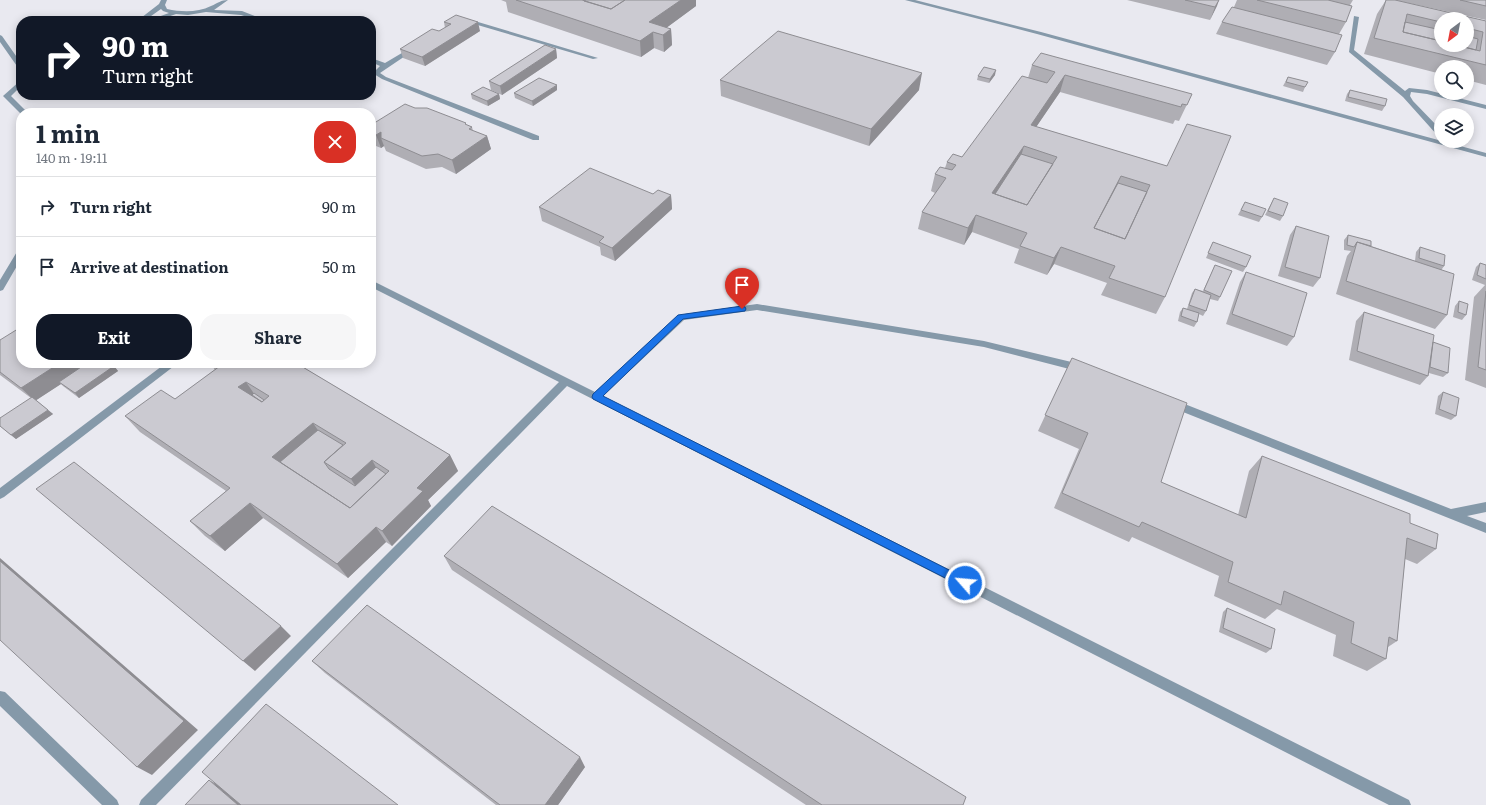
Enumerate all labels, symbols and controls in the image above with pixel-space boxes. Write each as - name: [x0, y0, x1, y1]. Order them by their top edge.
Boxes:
- north arrow: [1434, 12, 1474, 52]
- map controls: [1434, 12, 1474, 148]
- text: 90 m: [102, 24, 169, 66]
- icon: right: [36, 32, 88, 84]
- button: search: [1434, 60, 1474, 100]
- text: Turn right: [102, 62, 193, 89]
- button: layers: [1434, 108, 1474, 148]
- text: 1 min: [36, 115, 100, 150]
- button: close: [314, 121, 356, 163]
- text: 140 m · 19:11: [36, 148, 107, 167]
- text: Turn right: [70, 195, 152, 218]
- text: 90 m: [322, 195, 356, 218]
- icon: right: [36, 196, 58, 218]
- text: Arrive at destination: [70, 255, 229, 278]
- text: 50 m: [322, 255, 356, 278]
- icon: arrive: [36, 256, 58, 278]
- pin: [725, 268, 759, 309]
- icon: arrive: [731, 274, 753, 296]
- button: Exit: [36, 314, 192, 360]
- button: Share: [200, 314, 356, 360]
- position arrow: [944, 562, 986, 604]

